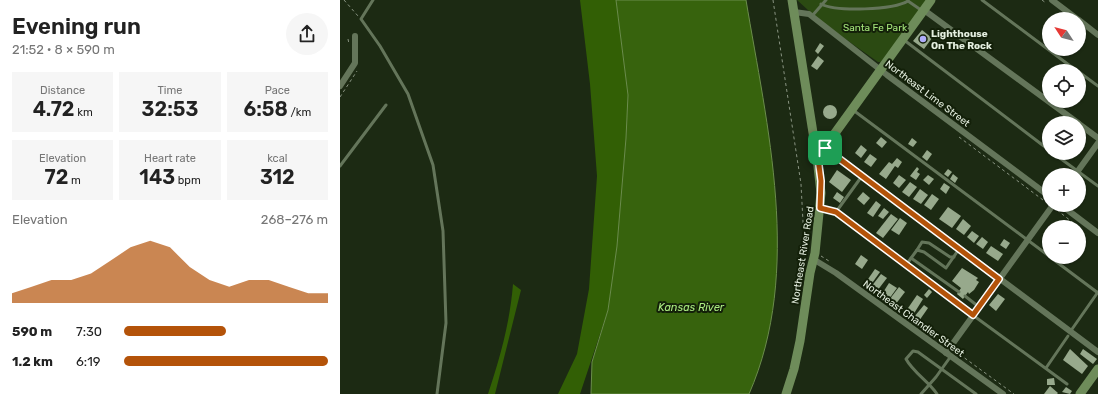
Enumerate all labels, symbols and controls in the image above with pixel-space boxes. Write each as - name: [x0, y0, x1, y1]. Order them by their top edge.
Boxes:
- north arrow: [1042, 12, 1086, 56]
- map controls: [1042, 12, 1086, 264]
- text: Evening run: [12, 13, 141, 40]
- button: share: [286, 13, 328, 55]
- park label: Santa Fe Park: [843, 22, 908, 34]
- place label: Lighthouse On The Rock: [931, 28, 992, 52]
- marker: Lighthouse On The Rock: [918, 34, 928, 44]
- text: 21:52 · 8 × 590 m: [12, 42, 115, 57]
- street label: Northeast Lime Street: [883, 58, 972, 130]
- button: locate: [1042, 64, 1086, 108]
- text: Distance: [40, 84, 85, 97]
- text: Time: [158, 84, 182, 97]
- text: Pace: [265, 84, 290, 97]
- text: 4.72: [33, 97, 75, 121]
- text: 32:53: [142, 97, 198, 121]
- text: 6:58: [243, 97, 288, 121]
- text: km: [75, 106, 93, 119]
- text: /km: [288, 106, 311, 119]
- button: layers: [1042, 116, 1086, 160]
- pin: [808, 131, 842, 165]
- icon: arrive: [814, 137, 836, 159]
- text: Elevation: [39, 152, 86, 165]
- text: Heart rate: [144, 152, 196, 165]
- text: kcal: [267, 152, 287, 165]
- text: 72: [45, 165, 68, 189]
- text: 143: [139, 165, 175, 189]
- text: 312: [260, 165, 295, 189]
- button: +: [1042, 168, 1086, 212]
- text: m: [68, 174, 81, 187]
- text: bpm: [175, 174, 201, 187]
- street label: Northeast River Road: [789, 205, 817, 305]
- text: Elevation: [12, 212, 68, 227]
- text: 268–276 m: [261, 212, 328, 227]
- button: −: [1042, 220, 1086, 264]
- street label: Northeast Chandler Street: [860, 278, 966, 360]
- water label: Kansas River: [658, 301, 725, 314]
- text: 590 m: [12, 324, 52, 339]
- text: 7:30: [76, 324, 102, 339]
- text: 1.2 km: [12, 354, 53, 369]
- text: 6:19: [76, 354, 100, 369]

